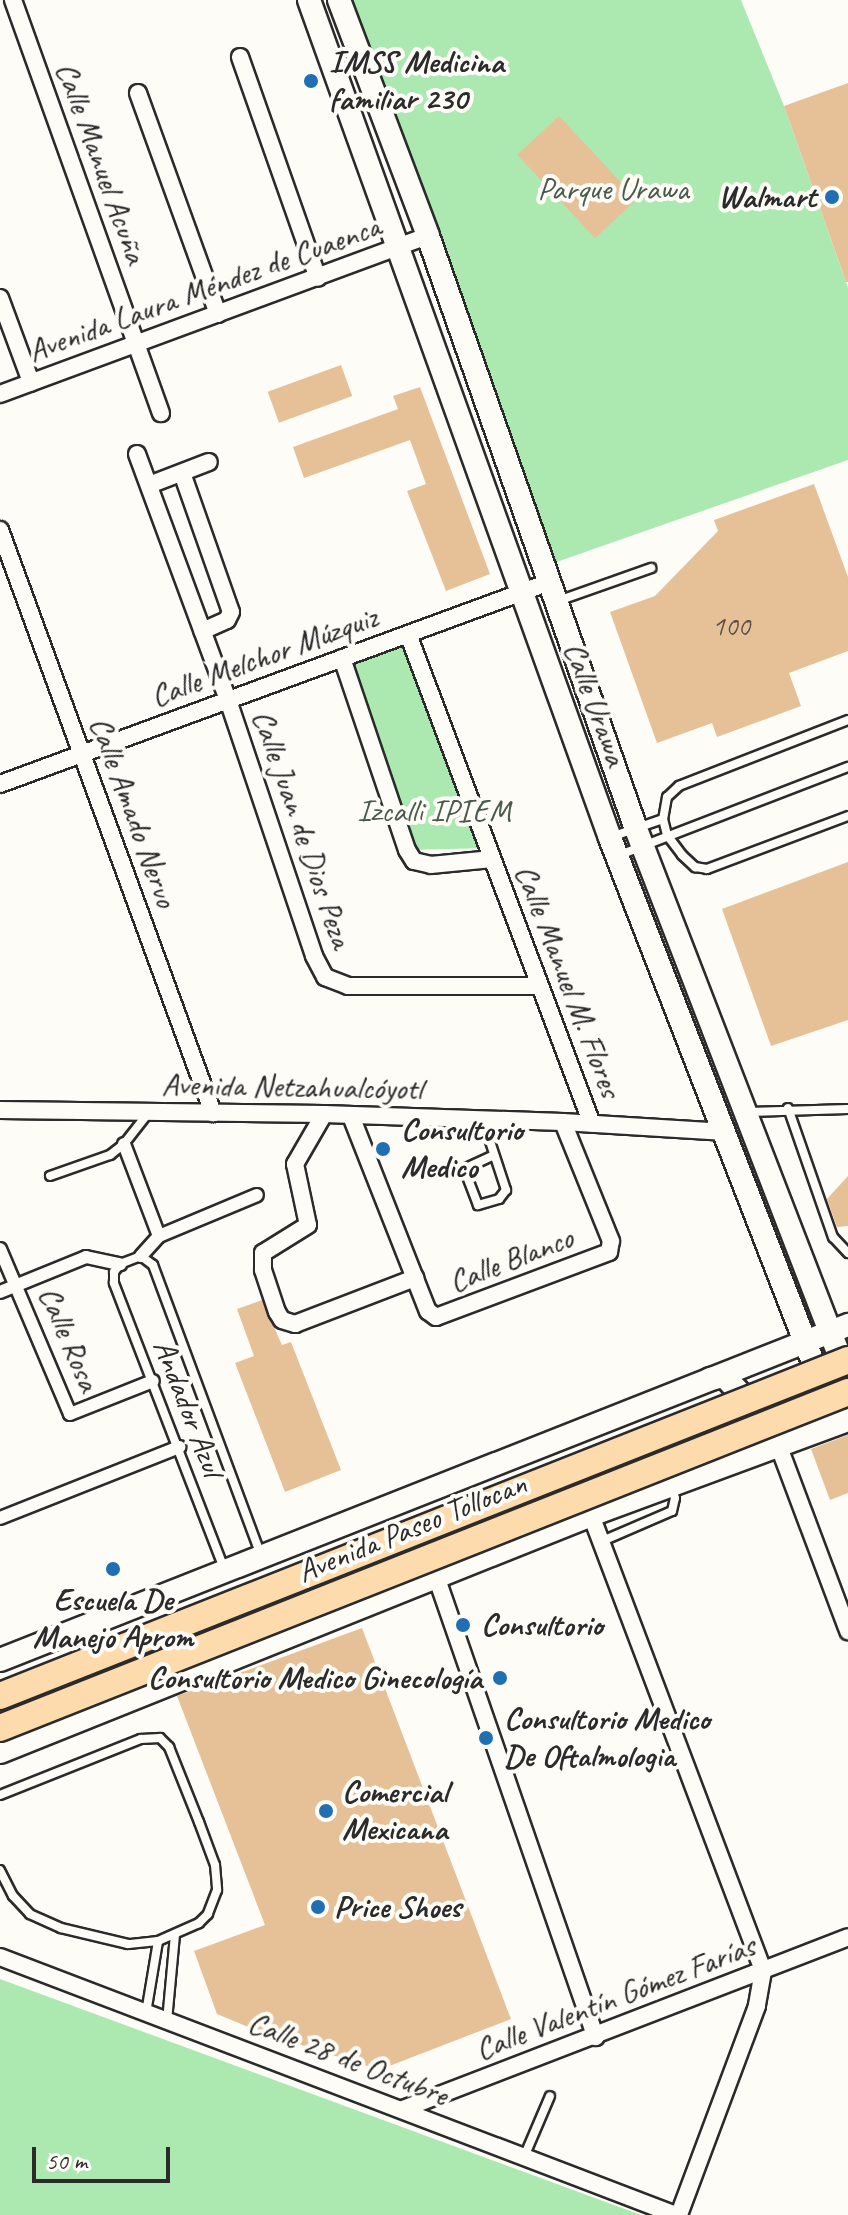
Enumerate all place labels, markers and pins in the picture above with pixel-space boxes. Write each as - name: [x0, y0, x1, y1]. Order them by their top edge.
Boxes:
- place label: IMSS Medicina familiar 230: [329, 44, 504, 119]
- marker: IMSS Medicina familiar 230: [300, 70, 322, 92]
- place label: Walmart: [718, 178, 816, 216]
- marker: Walmart: [823, 188, 841, 206]
- place label: Consultorio Medico: [401, 1112, 523, 1187]
- marker: Consultorio Medico: [372, 1138, 394, 1160]
- marker: Escuela De Manejo Aprom: [104, 1560, 122, 1578]
- place label: Escuela De Manejo Aprom: [34, 1582, 192, 1657]
- place label: Consultorio: [481, 1606, 603, 1644]
- marker: Consultorio: [452, 1614, 474, 1636]
- place label: Consultorio Medico Ginecología: [148, 1659, 482, 1697]
- marker: Consultorio Medico Ginecología: [489, 1667, 511, 1689]
- place label: Consultorio Medico De Oftalmologia: [504, 1701, 710, 1776]
- marker: Consultorio Medico De Oftalmologia: [475, 1727, 497, 1749]
- place label: Comercial Mexicana: [342, 1774, 448, 1849]
- marker: Comercial Mexicana: [317, 1802, 335, 1820]
- place label: Price Shoes: [334, 1888, 462, 1926]
- marker: Price Shoes: [309, 1898, 327, 1916]

